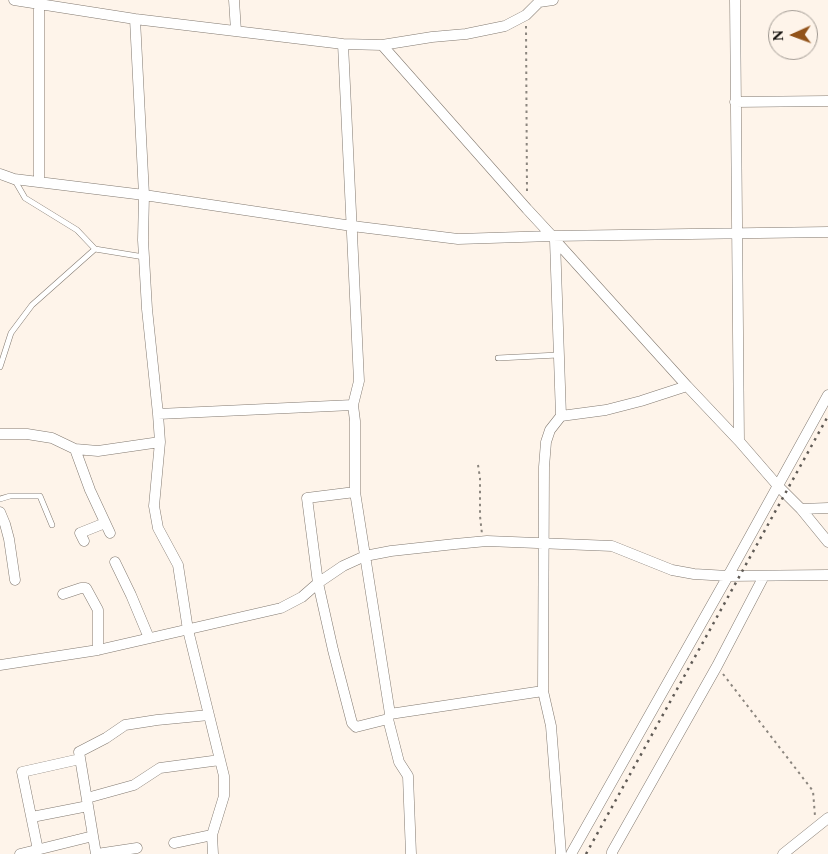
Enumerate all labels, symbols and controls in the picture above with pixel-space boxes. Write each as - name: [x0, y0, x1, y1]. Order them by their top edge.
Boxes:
- north arrow: [768, 10, 818, 60]
- text: N: [768, 29, 789, 42]

